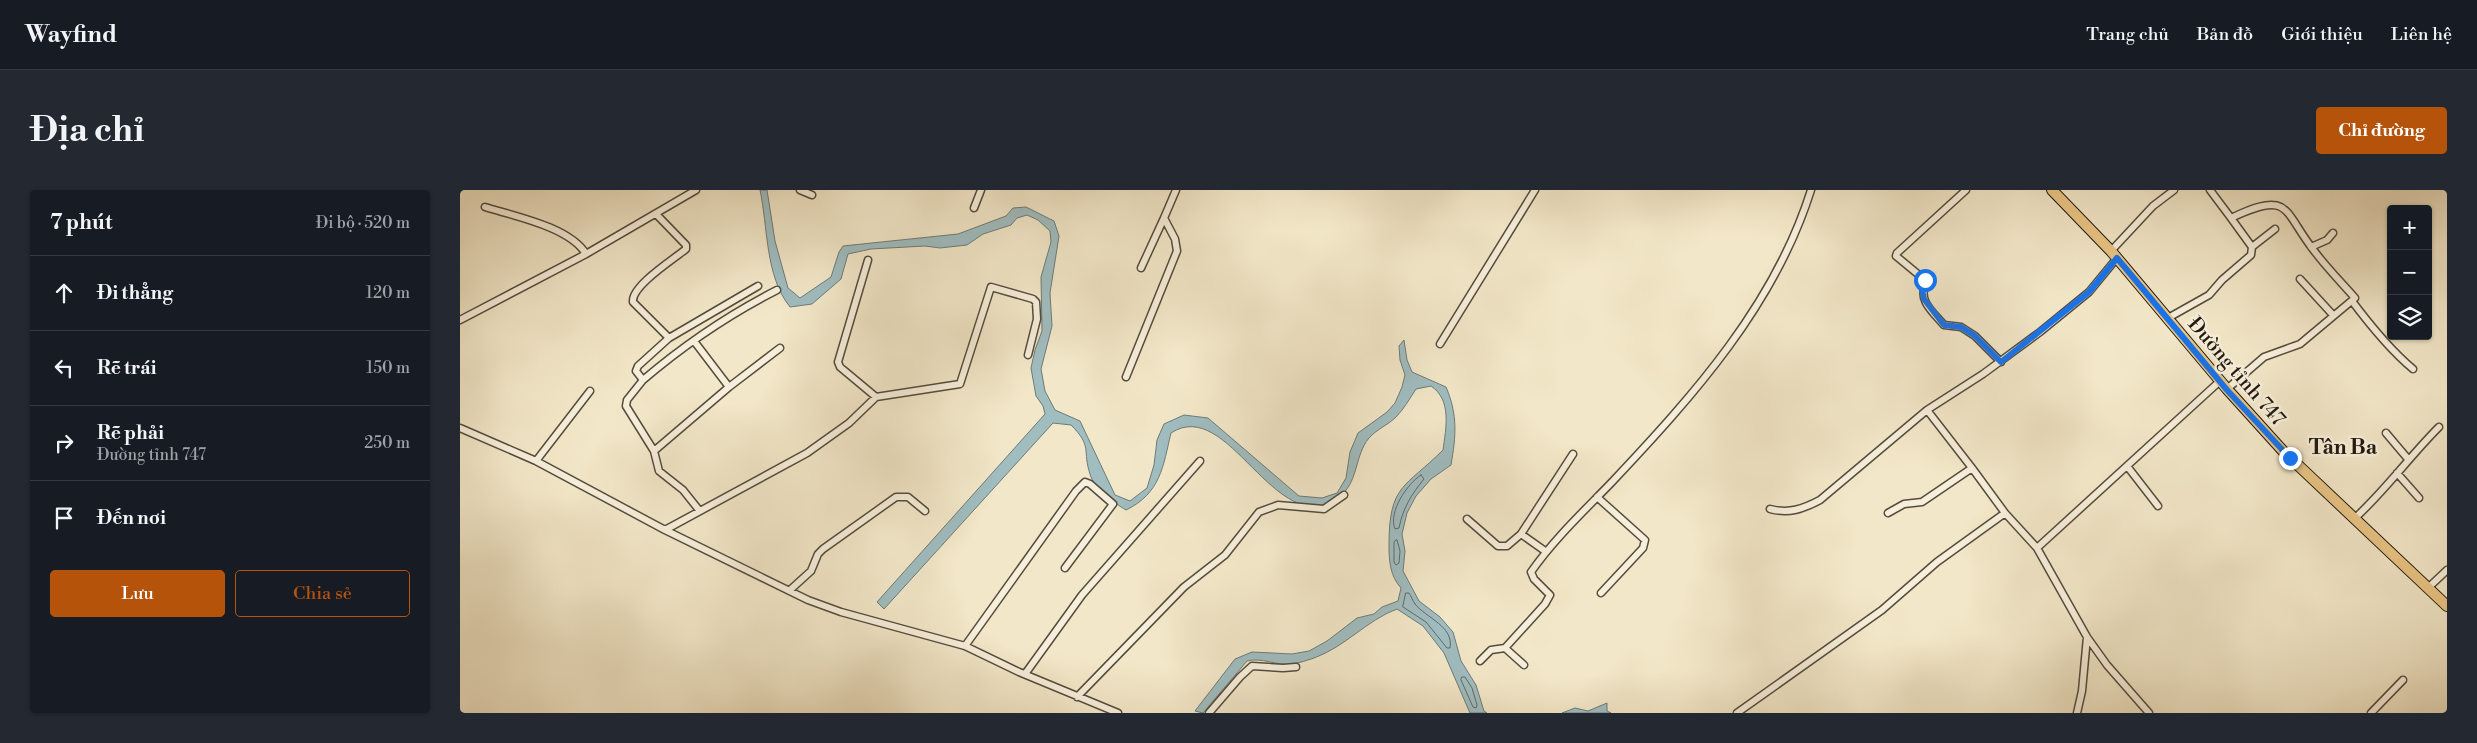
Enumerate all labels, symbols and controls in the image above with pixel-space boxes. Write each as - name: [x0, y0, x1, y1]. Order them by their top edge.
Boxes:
- text: Wayfind: [25, 20, 117, 50]
- text: Trang chủ: [2086, 23, 2169, 46]
- text: Bản đồ: [2197, 23, 2253, 46]
- text: Giới thiệu: [2281, 23, 2363, 46]
- text: Liên hệ: [2391, 23, 2452, 46]
- button: Chỉ đường: [2316, 107, 2447, 154]
- text: Địa chỉ: [30, 109, 144, 152]
- map controls: [2387, 205, 2432, 340]
- button: +: [2387, 205, 2432, 250]
- text: 7 phút: [50, 210, 112, 236]
- text: Đi bộ · 520 m: [316, 213, 410, 233]
- button: −: [2387, 250, 2432, 295]
- route start: [1914, 269, 1937, 292]
- icon: ahead: [50, 279, 78, 307]
- text: Đi thẳng: [97, 281, 173, 305]
- text: 120 m: [366, 283, 410, 303]
- button: layers: [2387, 295, 2432, 340]
- street label: Đường tỉnh 747: [2182, 312, 2290, 432]
- icon: left: [50, 354, 78, 382]
- text: Rẽ trái: [97, 356, 157, 380]
- text: 150 m: [366, 358, 410, 378]
- text: Rẽ phải: [97, 421, 164, 445]
- icon: right: [50, 429, 78, 457]
- text: 250 m: [364, 433, 410, 453]
- district label: Tân Ba: [2309, 435, 2378, 461]
- text: Đường tỉnh 747: [97, 445, 206, 465]
- route end: [2279, 447, 2302, 470]
- icon: arrive: [50, 504, 78, 532]
- text: Đến nơi: [97, 506, 166, 530]
- button: Lưu: [50, 570, 225, 617]
- button: Chia sẻ: [235, 570, 410, 617]

